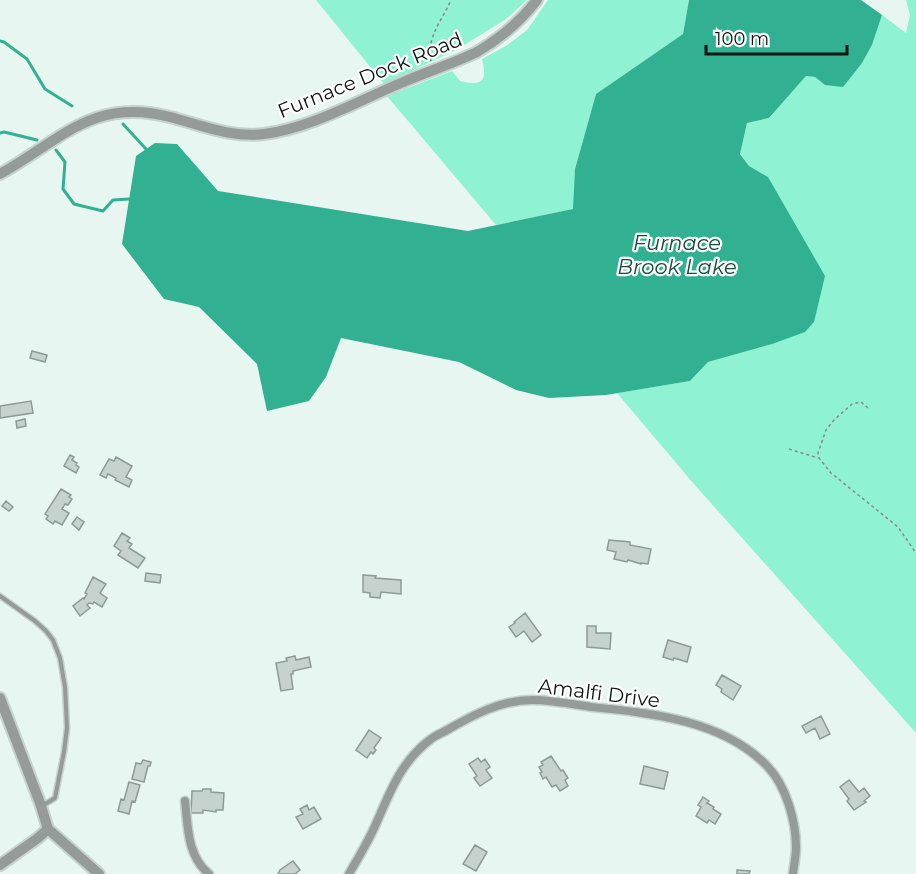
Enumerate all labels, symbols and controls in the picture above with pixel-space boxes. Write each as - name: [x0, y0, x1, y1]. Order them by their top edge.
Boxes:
- scale bar: [706, 18, 847, 56]
- street label: Furnace Dock Road: [274, 27, 466, 123]
- text: 100 m: [715, 28, 769, 50]
- water label: Furnace Brook Lake: [617, 230, 737, 279]
- street label: Amalfi Drive: [537, 674, 661, 712]

